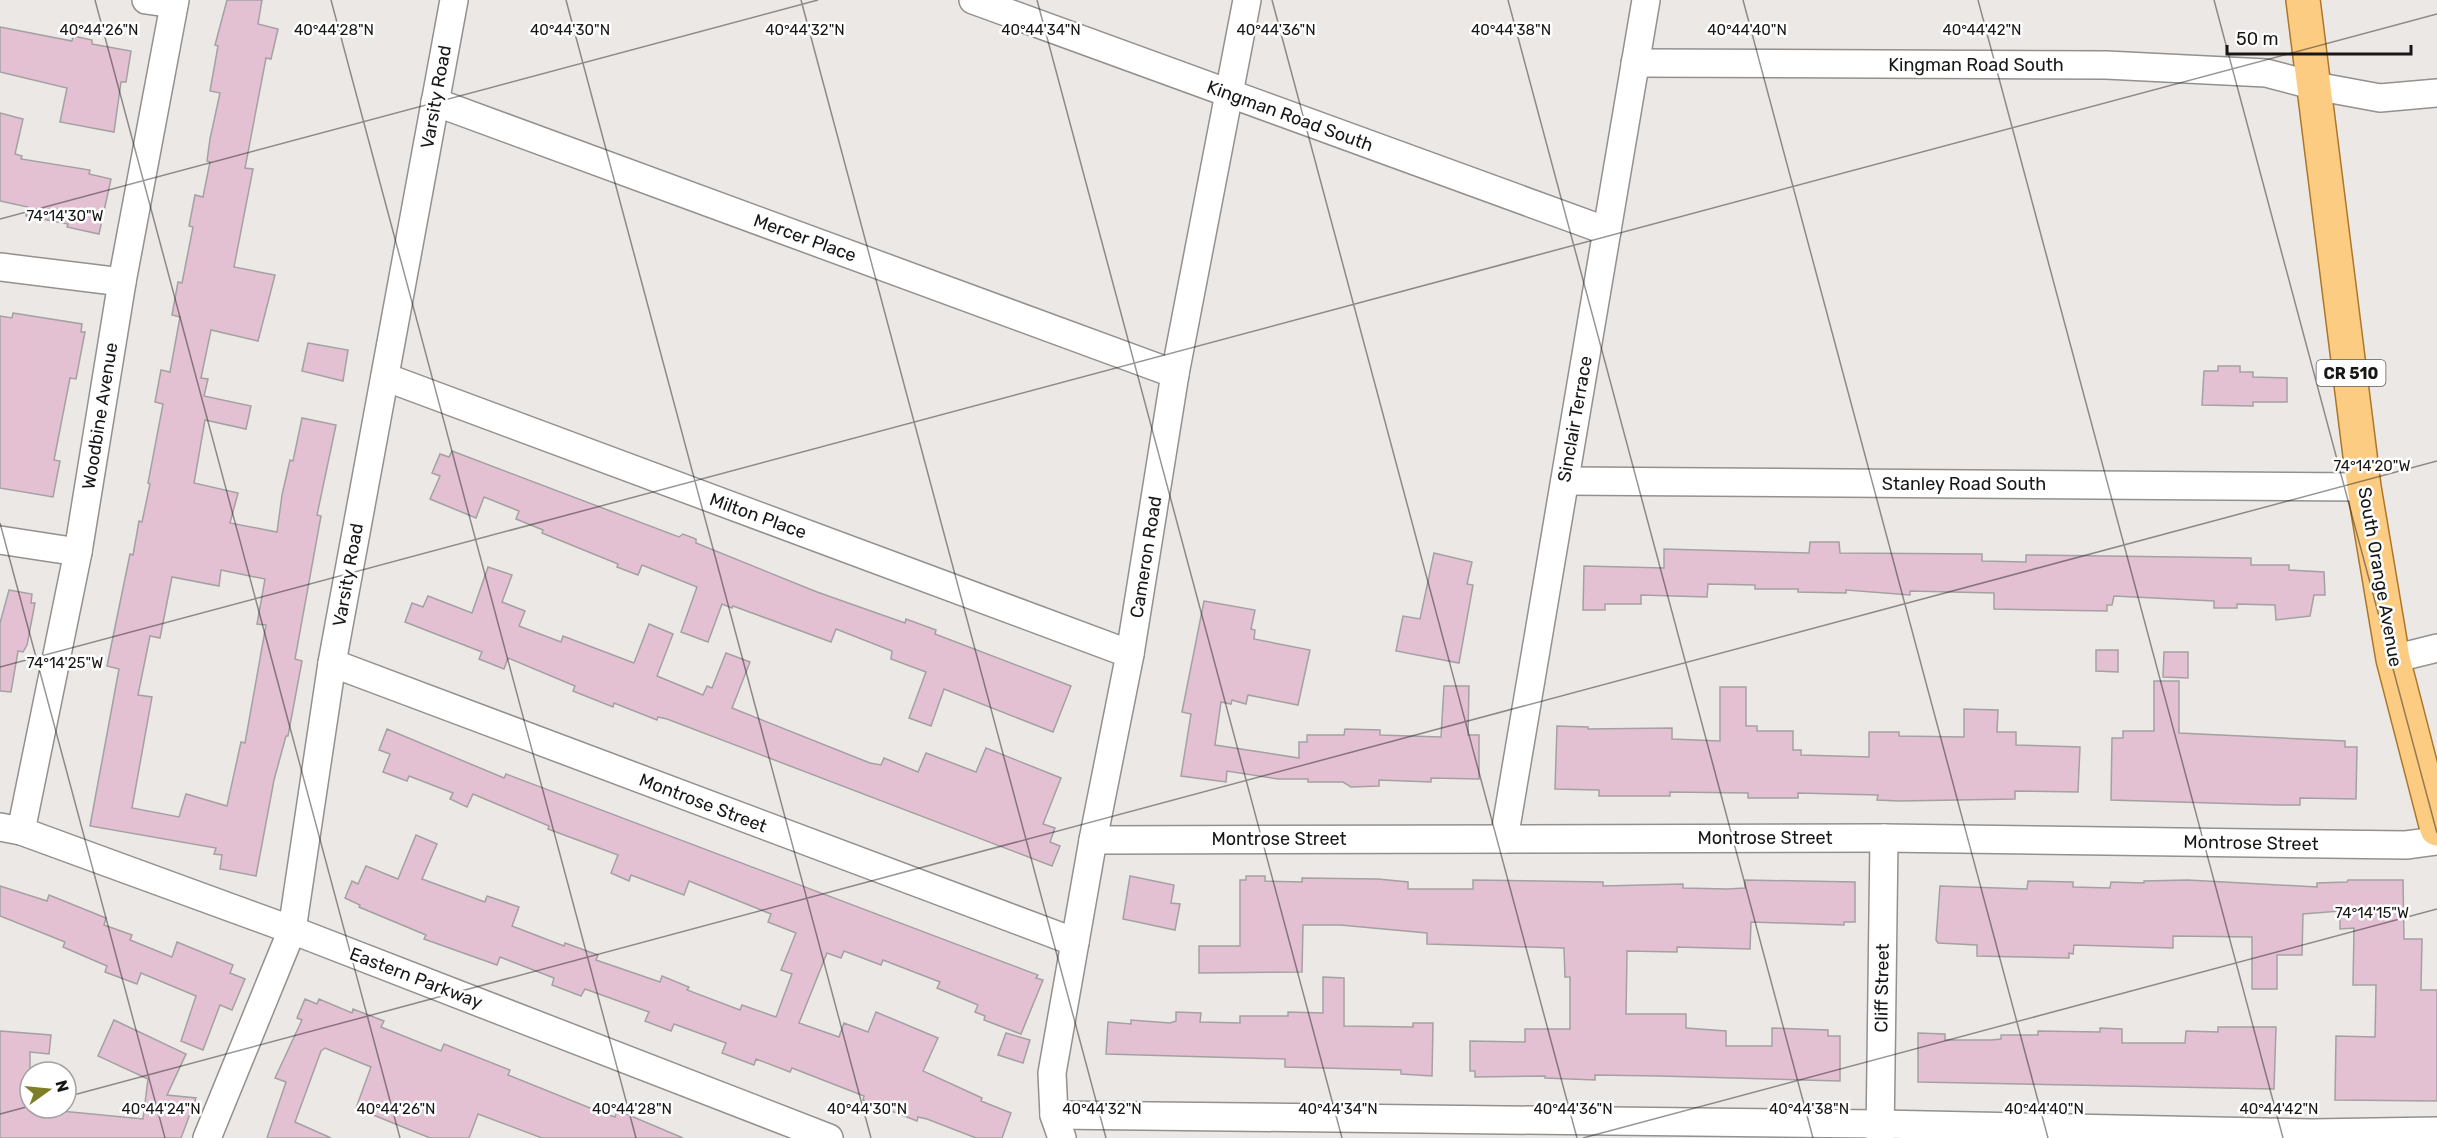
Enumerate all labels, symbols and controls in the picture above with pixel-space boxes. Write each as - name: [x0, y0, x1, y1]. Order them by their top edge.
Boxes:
- scale bar: [2227, 18, 2412, 56]
- text: 40°44'26"N: [60, 21, 138, 39]
- text: 40°44'28"N: [294, 21, 374, 39]
- text: 40°44'30"N: [530, 21, 610, 39]
- text: 40°44'32"N: [765, 21, 845, 39]
- text: 40°44'34"N: [1001, 21, 1081, 39]
- text: 40°44'36"N: [1236, 21, 1316, 39]
- text: 40°44'38"N: [1471, 21, 1551, 39]
- text: 40°44'40"N: [1707, 21, 1787, 39]
- text: 40°44'42"N: [1943, 21, 2021, 39]
- text: 50 m: [2236, 28, 2279, 50]
- street label: Varsity Road: [416, 44, 456, 150]
- street label: Kingman Road South: [1888, 54, 2064, 76]
- street label: Kingman Road South: [1204, 76, 1376, 156]
- text: 74°14'30"W: [26, 207, 104, 225]
- street label: Mercer Place: [751, 209, 859, 267]
- street label: Woodbine Avenue: [78, 341, 122, 491]
- street label: Sinclair Terrace: [1553, 354, 1597, 484]
- road number: CR 510: [2316, 360, 2386, 386]
- text: 74°14'20"W: [2334, 457, 2410, 475]
- street label: Stanley Road South: [1882, 473, 2046, 495]
- street label: South Orange Avenue: [2353, 485, 2407, 669]
- street label: Milton Place: [707, 488, 809, 544]
- street label: Cameron Road: [1126, 495, 1166, 619]
- street label: Varsity Road: [328, 522, 368, 628]
- text: 74°14'25"W: [27, 654, 103, 672]
- street label: Montrose Street: [636, 769, 770, 837]
- street label: Montrose Street: [1697, 827, 1833, 849]
- street label: Montrose Street: [1211, 828, 1347, 850]
- street label: Montrose Street: [2183, 831, 2319, 855]
- text: 74°14'15"W: [2335, 904, 2409, 922]
- street label: Eastern Parkway: [346, 943, 486, 1013]
- street label: Cliff Street: [1870, 943, 1894, 1033]
- north arrow: [18, 1060, 78, 1120]
- text: N: [51, 1078, 73, 1094]
- text: 40°44'24"N: [121, 1100, 201, 1118]
- text: 40°44'26"N: [357, 1100, 435, 1118]
- text: 40°44'28"N: [592, 1100, 672, 1118]
- text: 40°44'30"N: [827, 1100, 907, 1118]
- text: 40°44'32"N: [1062, 1100, 1142, 1118]
- text: 40°44'34"N: [1298, 1100, 1378, 1118]
- text: 40°44'36"N: [1533, 1100, 1613, 1118]
- text: 40°44'38"N: [1769, 1100, 1849, 1118]
- text: 40°44'40"N: [2004, 1100, 2084, 1118]
- text: 40°44'42"N: [2240, 1100, 2318, 1118]

